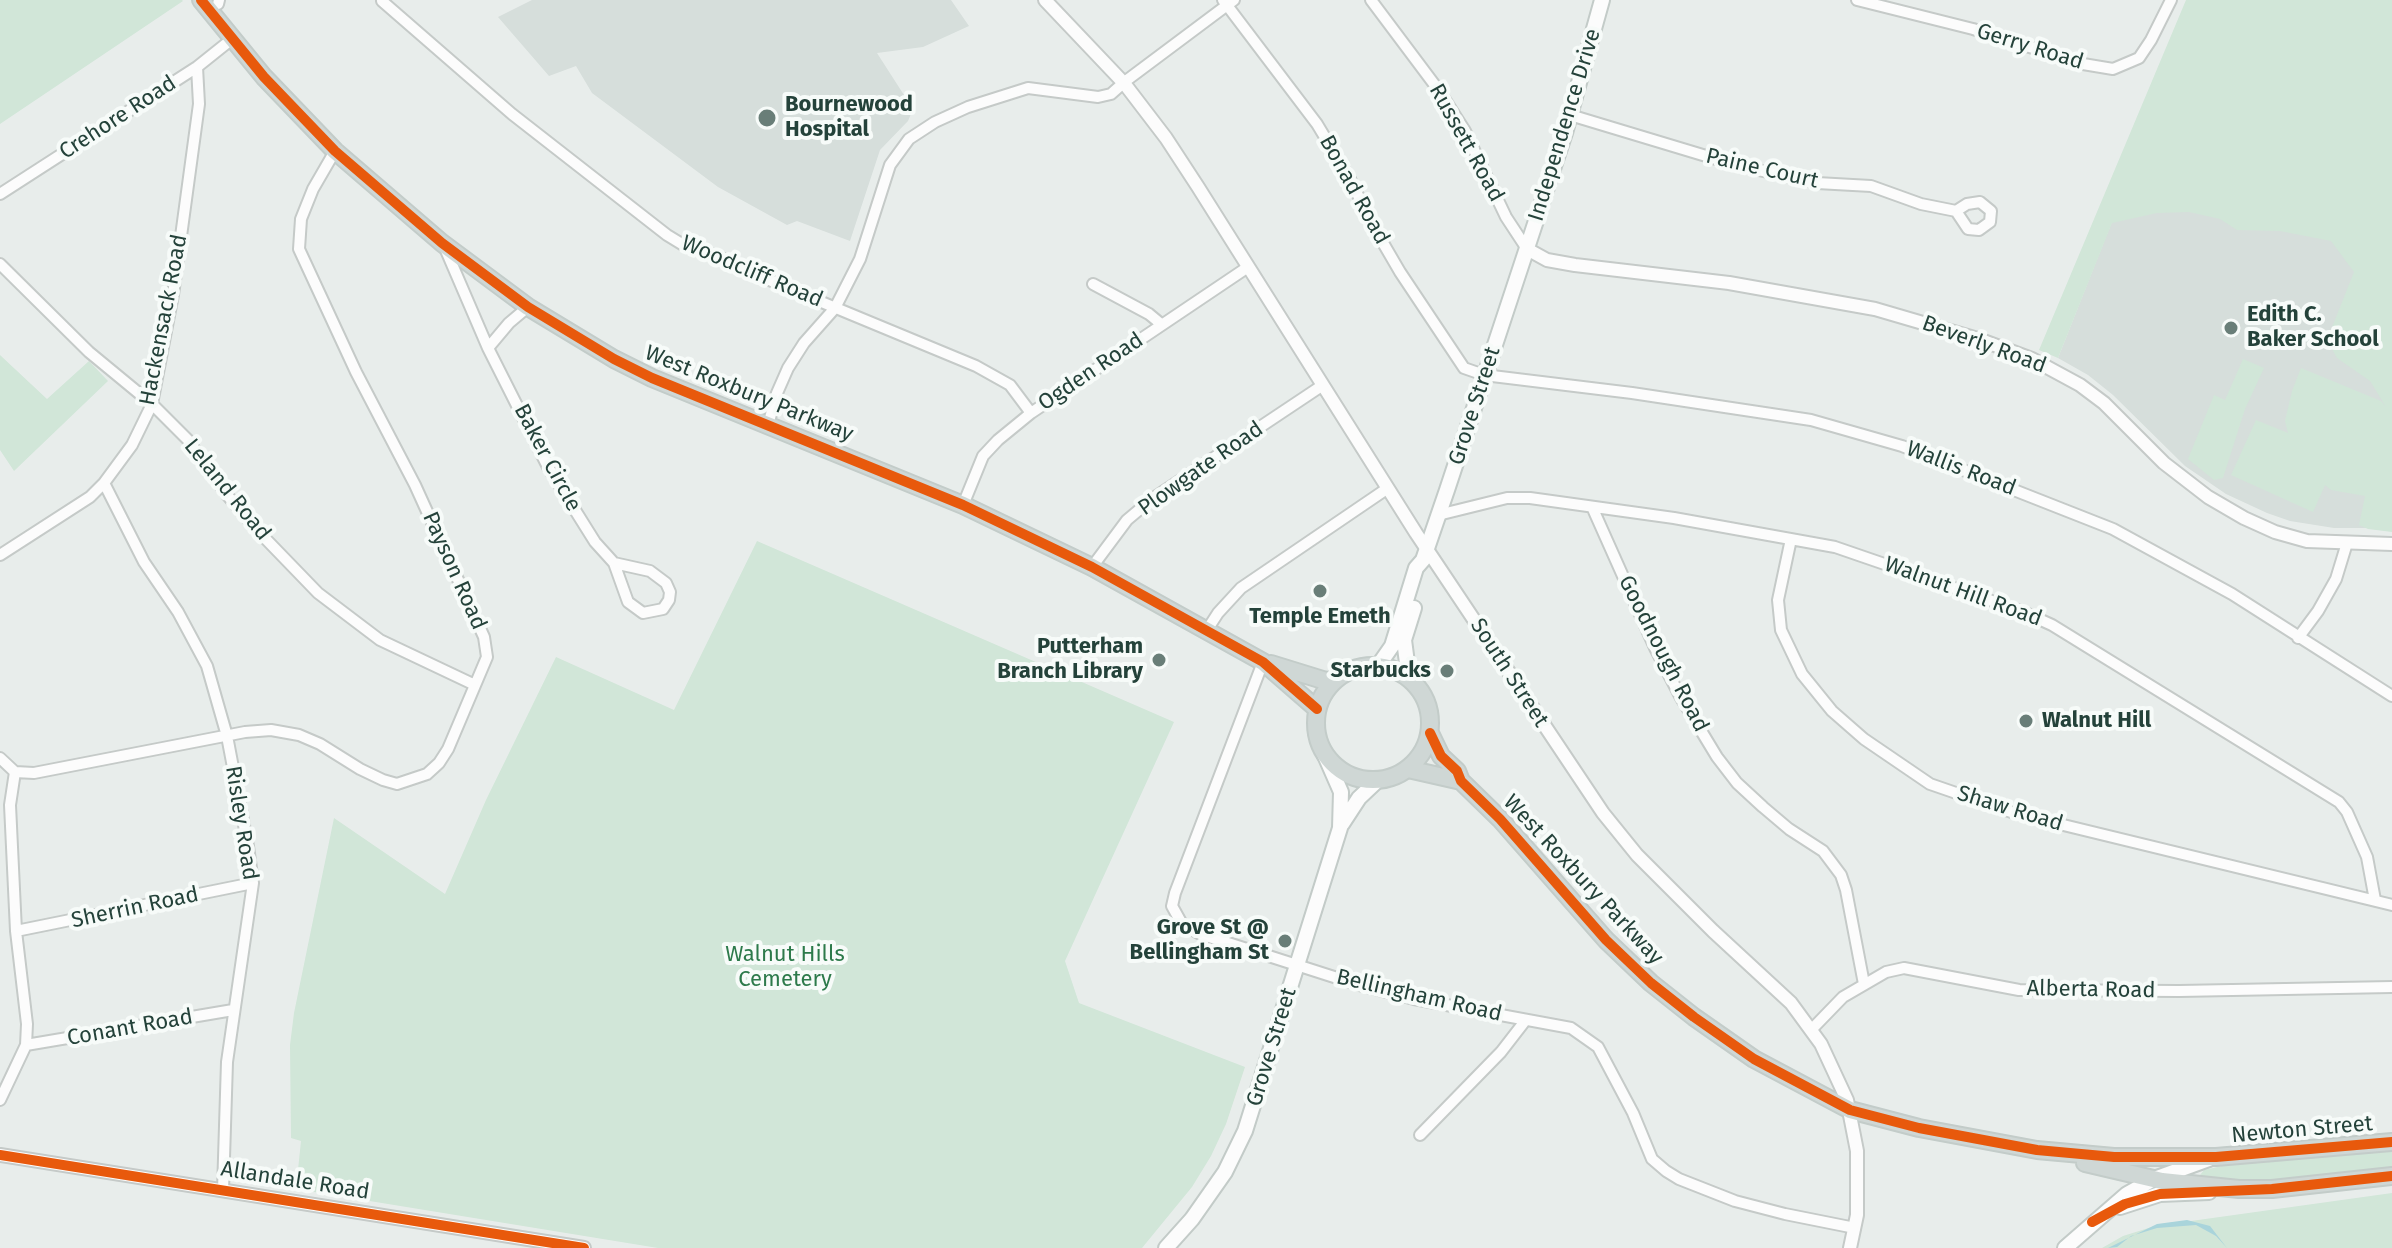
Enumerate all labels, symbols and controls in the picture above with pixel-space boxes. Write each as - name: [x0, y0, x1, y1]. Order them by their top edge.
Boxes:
- street label: Gerry Road: [1973, 18, 2087, 76]
- street label: Independence Drive: [1523, 26, 1607, 224]
- street label: Crehore Road: [55, 70, 181, 166]
- street label: Russett Road: [1423, 79, 1509, 207]
- place label: Bournewood Hospital: [785, 92, 913, 144]
- marker: Bournewood Hospital: [756, 107, 778, 129]
- street label: Bonad Road: [1313, 131, 1395, 249]
- street label: Paine Court: [1703, 143, 1821, 195]
- street label: Woodcliff Road: [677, 230, 827, 314]
- street label: Hackensack Road: [134, 232, 194, 408]
- place label: Edith C. Baker School: [2247, 302, 2379, 354]
- street label: Beverly Road: [1918, 310, 2050, 380]
- marker: Edith C. Baker School: [2222, 319, 2240, 337]
- street label: Ogden Road: [1033, 327, 1149, 417]
- street label: West Roxbury Parkway: [641, 340, 857, 448]
- street label: Grove Street: [1443, 344, 1507, 468]
- street label: Baker Circle: [508, 400, 586, 516]
- street label: Plowgate Road: [1133, 416, 1269, 522]
- street label: Leland Road: [178, 434, 276, 546]
- street label: Wallis Road: [1902, 436, 2020, 502]
- street label: Payson Road: [416, 508, 492, 634]
- street label: Walnut Hill Road: [1881, 551, 2045, 633]
- street label: Goodnough Road: [1612, 571, 1714, 737]
- marker: Temple Emeth: [1311, 582, 1329, 600]
- place label: Temple Emeth: [1249, 604, 1391, 630]
- street label: South Street: [1464, 614, 1554, 732]
- place label: Putterham Branch Library: [997, 634, 1143, 686]
- marker: Putterham Branch Library: [1150, 651, 1168, 669]
- place label: Starbucks: [1330, 658, 1431, 684]
- marker: Starbucks: [1438, 662, 1456, 680]
- place label: Walnut Hill: [2042, 708, 2151, 734]
- marker: Walnut Hill: [2017, 712, 2035, 730]
- street label: Risley Road: [219, 764, 263, 882]
- street label: Shaw Road: [1954, 780, 2066, 838]
- street label: West Roxbury Parkway: [1497, 790, 1669, 970]
- street label: Sherrin Road: [69, 882, 201, 934]
- place label: Grove St @ Bellingham St: [1130, 915, 1269, 966]
- marker: Grove St @ Bellingham St: [1276, 932, 1294, 950]
- park label: Walnut Hills Cemetery: [725, 942, 845, 994]
- street label: Bellingham Road: [1334, 964, 1504, 1028]
- street label: Alberta Road: [2026, 976, 2156, 1004]
- street label: Grove Street: [1241, 984, 1303, 1110]
- street label: Conant Road: [65, 1004, 195, 1052]
- street label: Newton Street: [2230, 1111, 2374, 1149]
- street label: Allandale Road: [219, 1156, 371, 1206]

